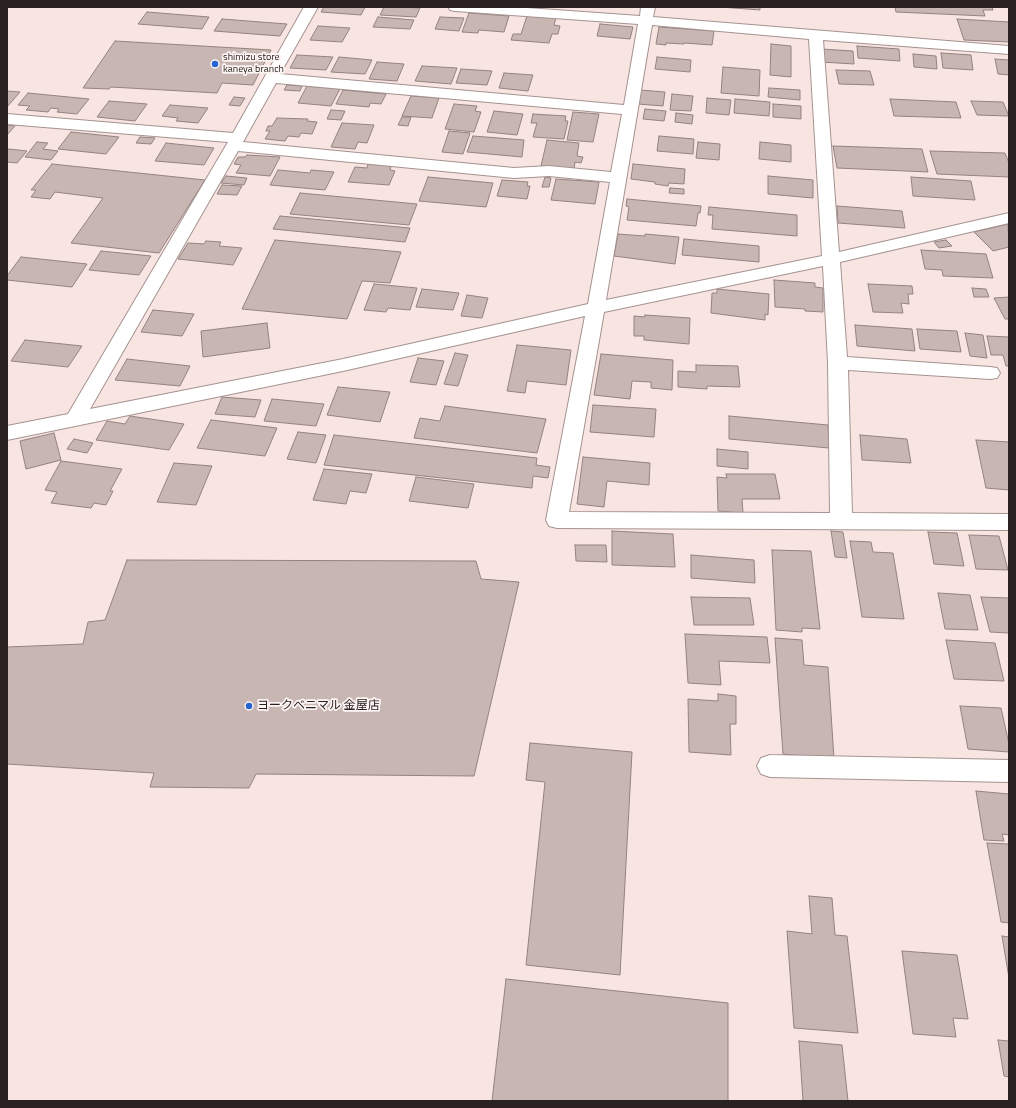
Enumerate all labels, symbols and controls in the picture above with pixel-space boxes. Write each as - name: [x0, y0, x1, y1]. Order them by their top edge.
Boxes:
- place label: shimizu store kaneya branch: [223, 52, 284, 76]
- marker: shimizu store kaneya branch: [210, 59, 220, 69]
- place label: ヨークベニマル 金屋店: [257, 699, 380, 713]
- marker: ヨークベニマル 金屋店: [244, 701, 254, 711]

